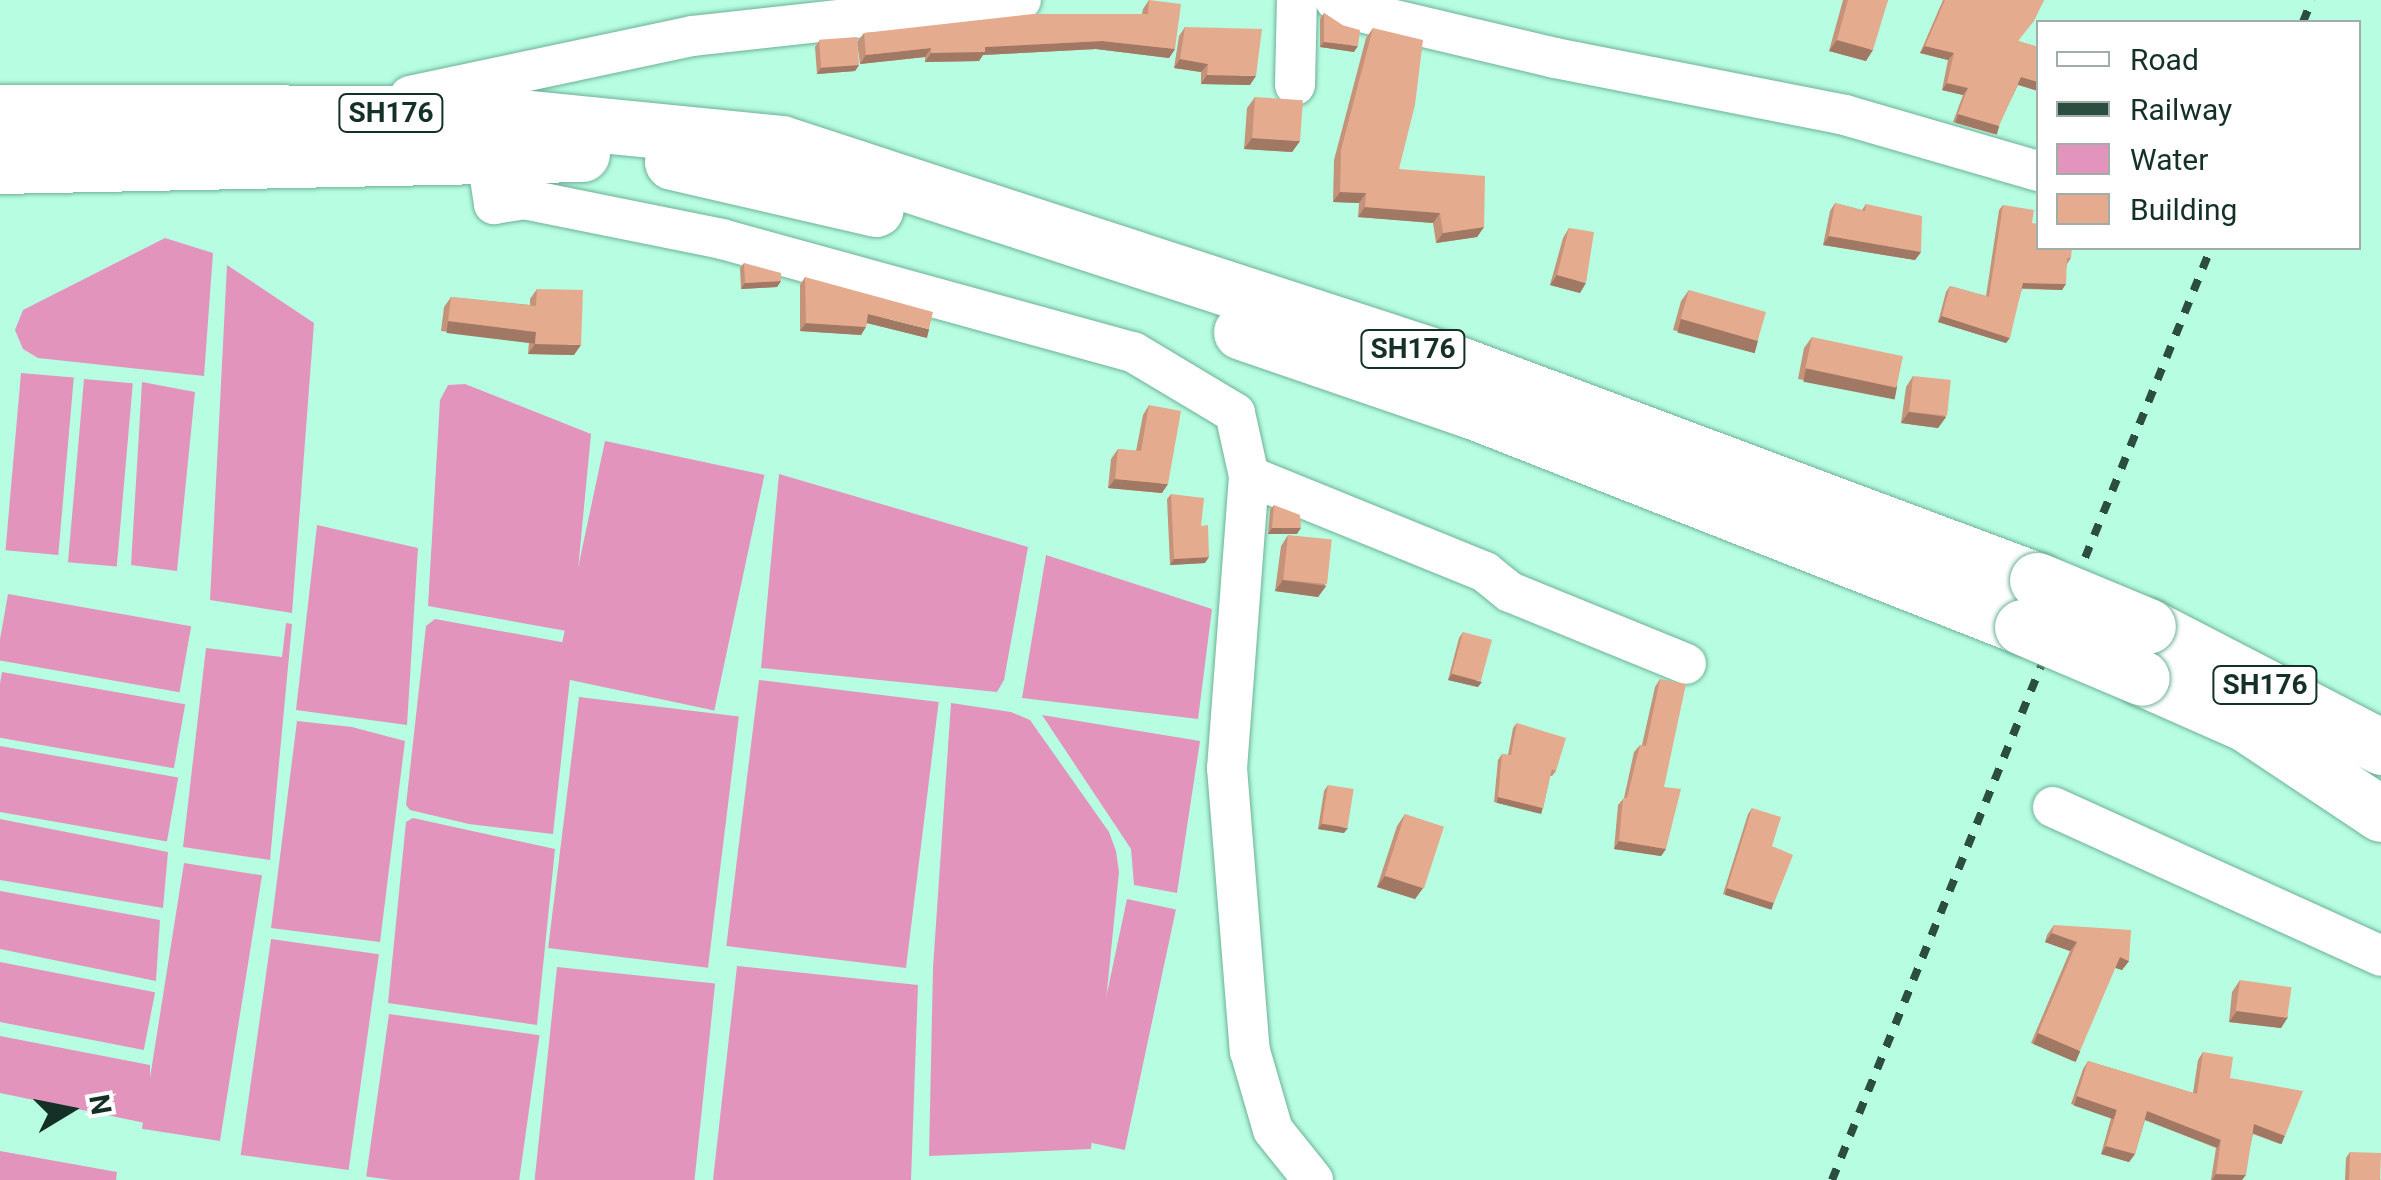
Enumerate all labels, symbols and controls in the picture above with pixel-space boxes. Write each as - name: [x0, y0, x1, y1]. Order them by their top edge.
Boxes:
- legend: [2036, 20, 2361, 250]
- text: Road: [2130, 42, 2199, 77]
- road number: SH176: [336, 90, 446, 136]
- text: Railway: [2130, 92, 2232, 127]
- text: Water: [2130, 142, 2208, 177]
- text: Building: [2130, 192, 2237, 227]
- road number: SH176: [1358, 326, 1468, 372]
- road number: SH176: [2210, 662, 2320, 708]
- north arrow: [20, 1060, 120, 1160]
- text: N: [82, 1092, 118, 1117]

